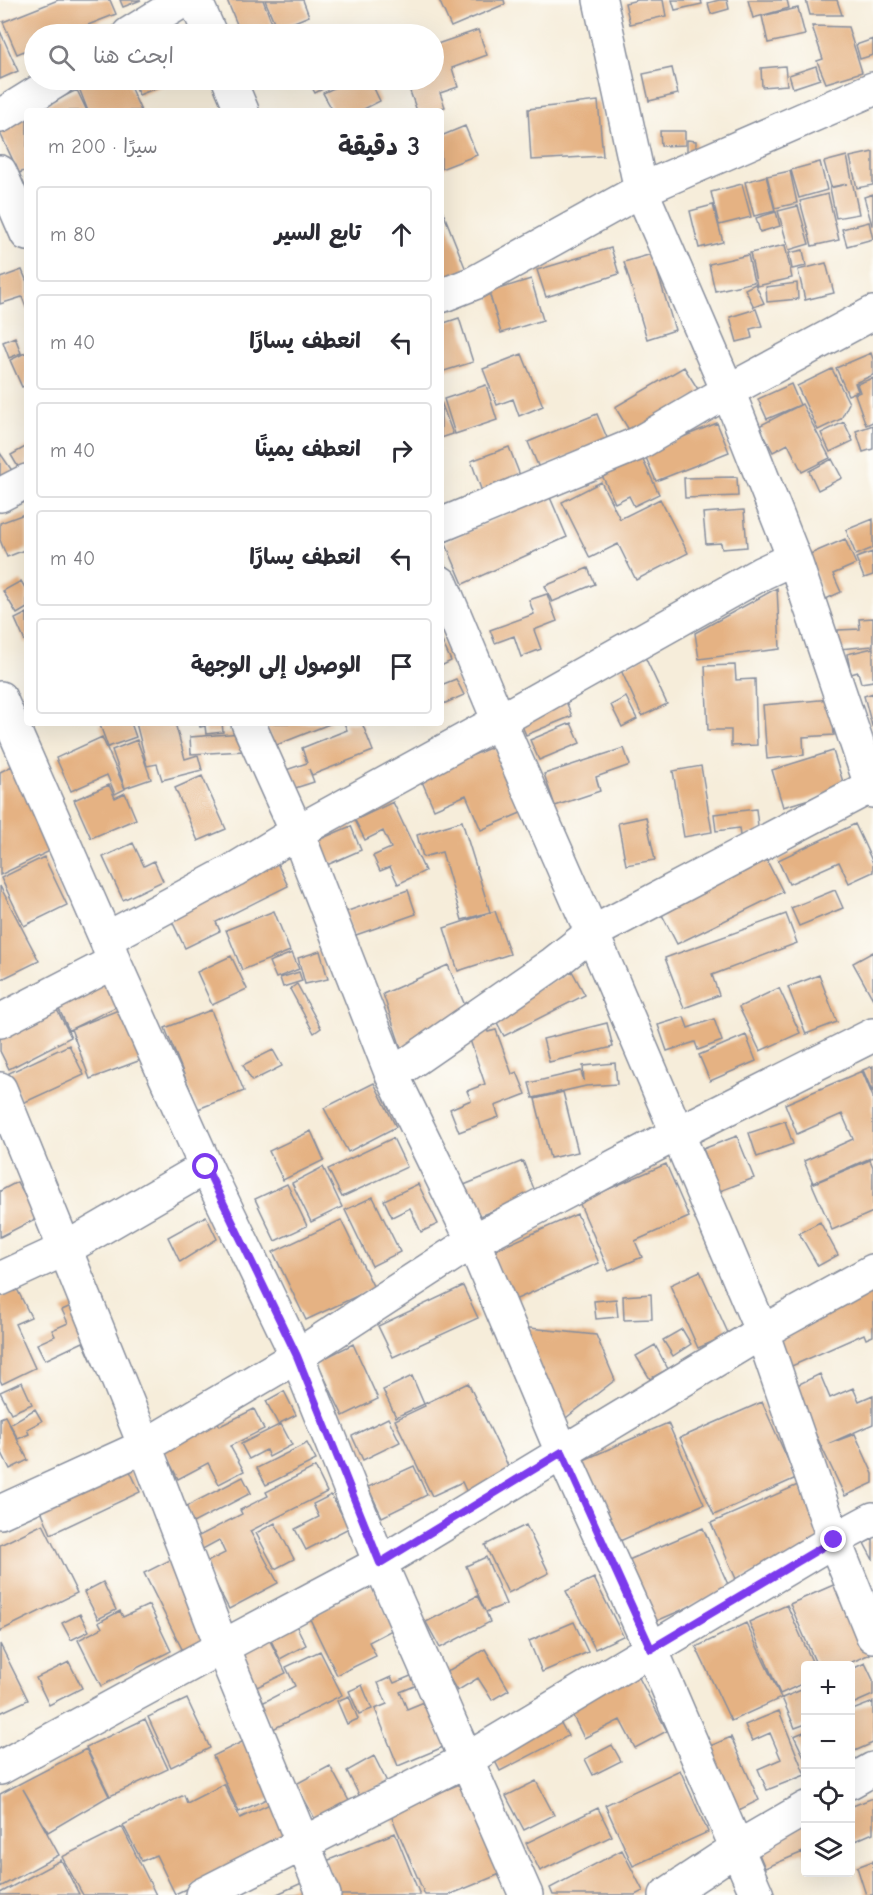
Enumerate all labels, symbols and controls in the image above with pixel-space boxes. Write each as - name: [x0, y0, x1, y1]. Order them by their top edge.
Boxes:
- search box: [24, 24, 444, 90]
- icon: search: [45, 41, 78, 74]
- text: ابحث هنا: [93, 43, 174, 69]
- text: 3 دقيقة: [338, 132, 420, 162]
- text: سيرًا · 200 m: [48, 135, 158, 158]
- icon: ahead: [385, 218, 418, 251]
- text: تابع السير: [275, 220, 361, 246]
- text: 80 m: [50, 223, 96, 246]
- icon: left: [385, 326, 418, 359]
- text: انعطف يسارًا: [249, 328, 361, 354]
- text: 40 m: [50, 331, 95, 354]
- icon: right: [385, 434, 418, 467]
- text: انعطف يمينًا: [255, 436, 361, 462]
- text: 40 m: [50, 439, 95, 462]
- icon: left: [385, 542, 418, 575]
- text: انعطف يسارًا: [249, 544, 361, 570]
- text: 40 m: [50, 547, 95, 570]
- icon: arrive: [385, 650, 418, 683]
- text: الوصول إلى الوجهة: [191, 652, 361, 678]
- route start: [192, 1153, 218, 1179]
- route end: [820, 1526, 846, 1552]
- map controls: [801, 1661, 855, 1877]
- button: +: [801, 1661, 855, 1715]
- button: −: [801, 1715, 855, 1769]
- button: locate: [801, 1769, 855, 1823]
- button: layers: [801, 1823, 855, 1877]

